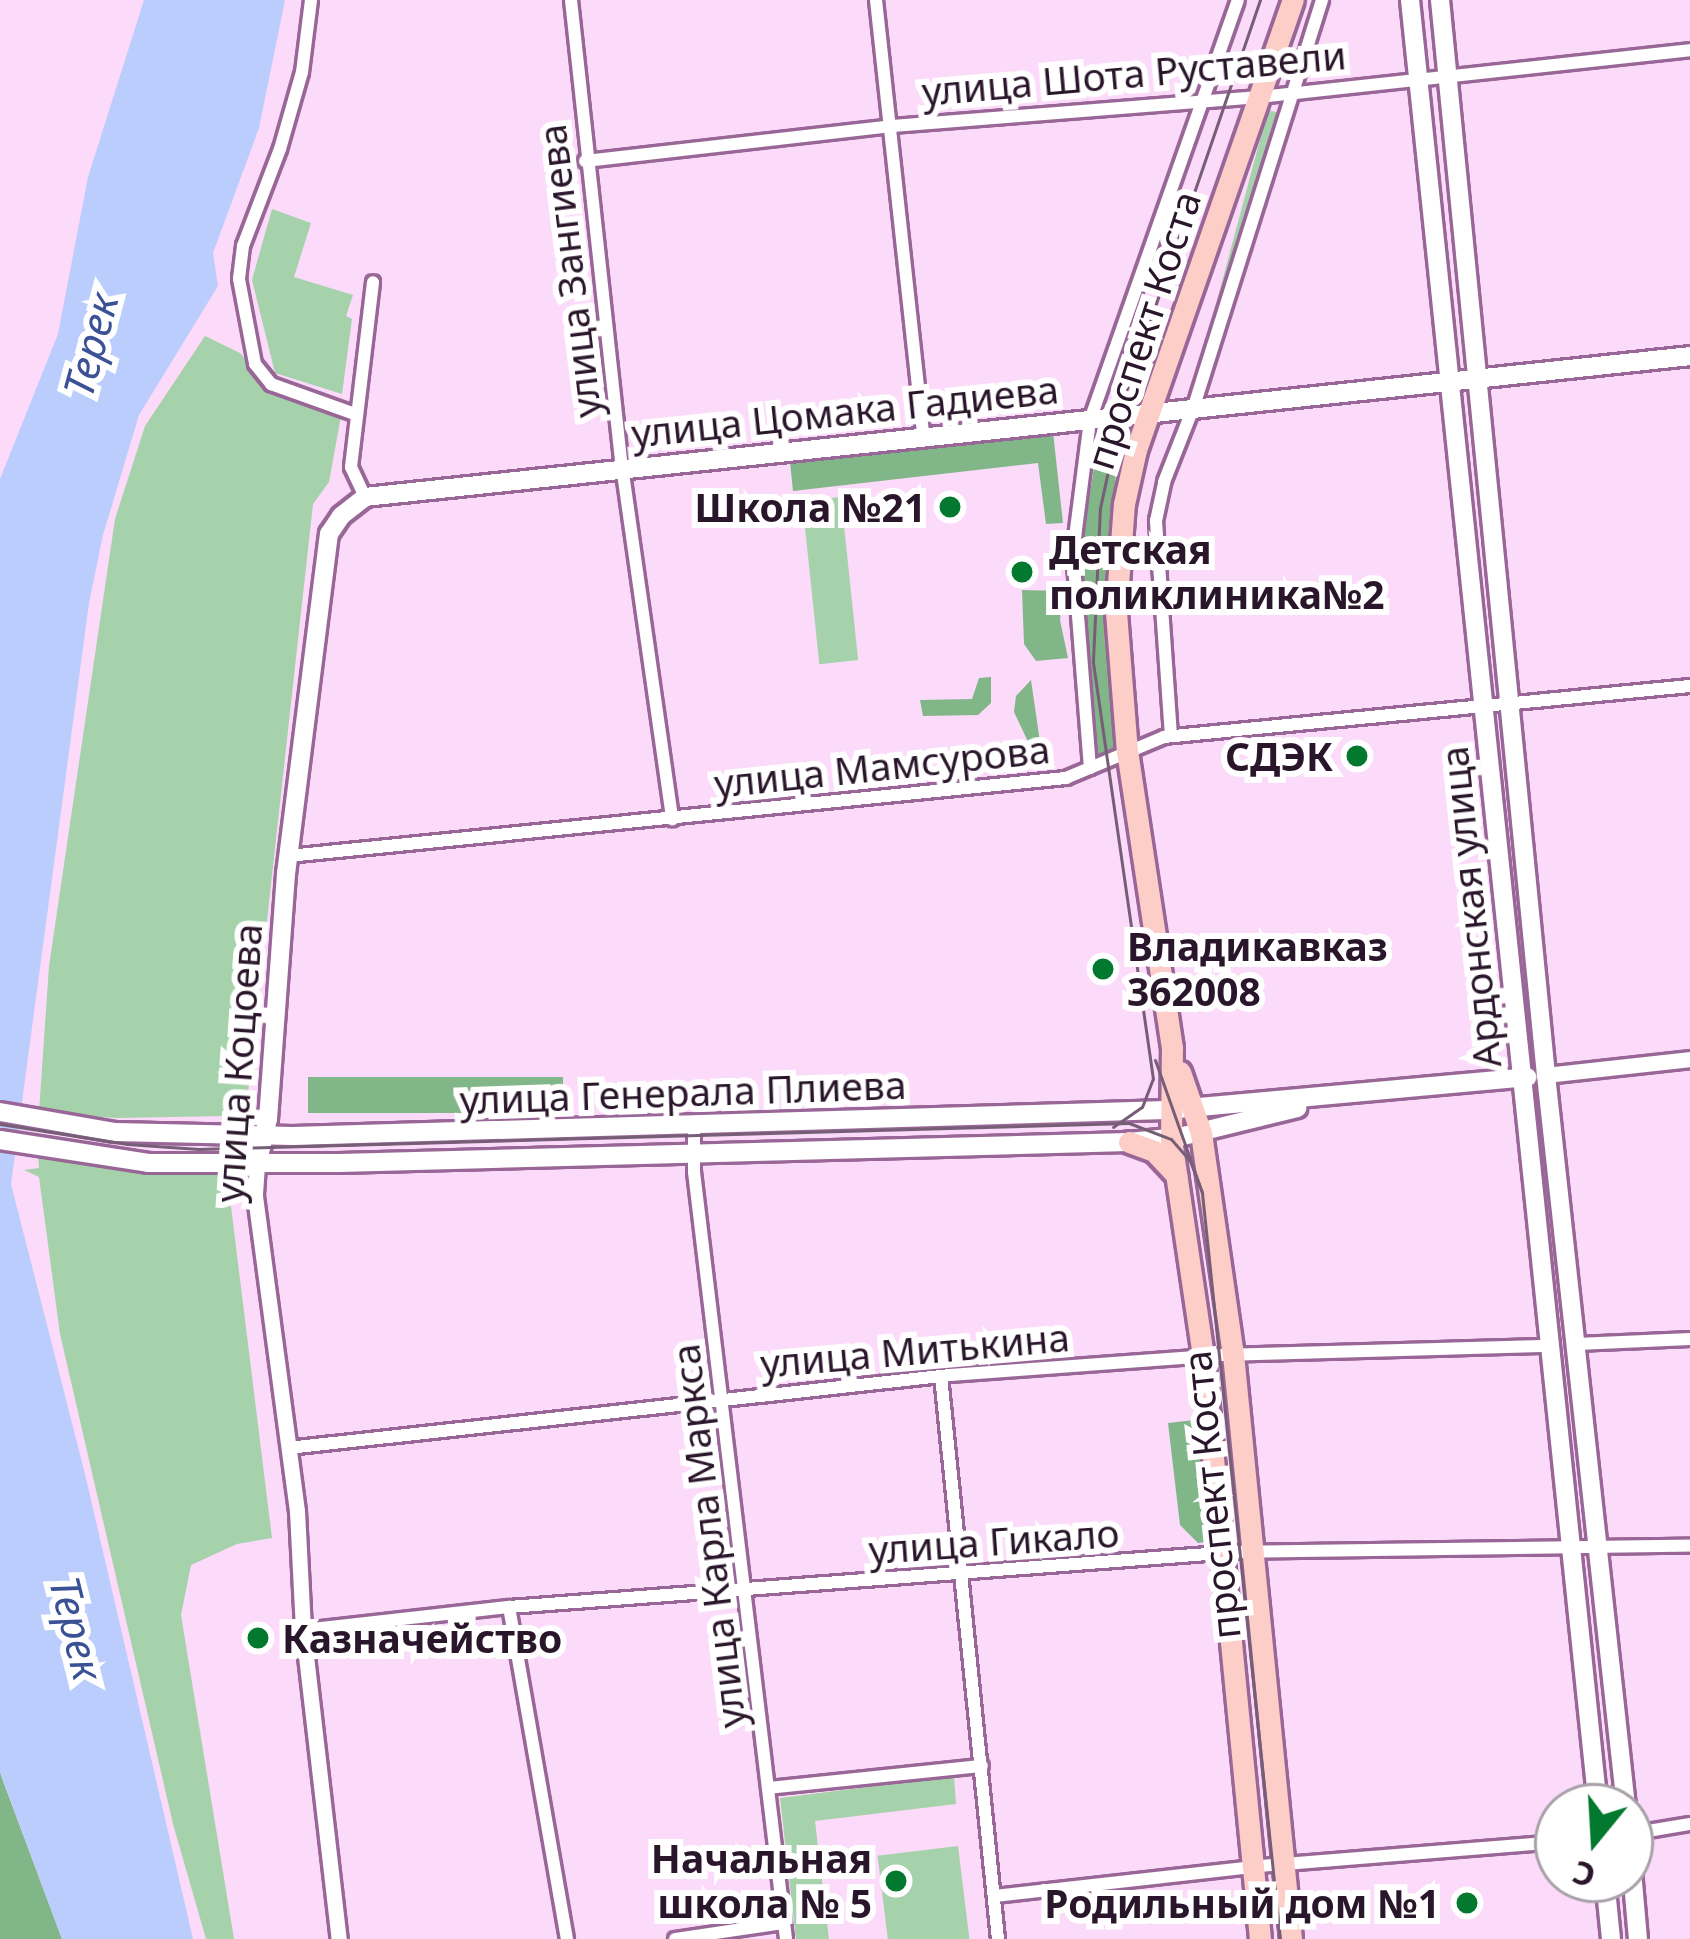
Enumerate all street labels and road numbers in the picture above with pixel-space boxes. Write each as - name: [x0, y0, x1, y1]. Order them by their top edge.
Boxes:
- street label: улица Шота Руставели: [920, 31, 1348, 115]
- street label: улица Зангиева: [528, 122, 610, 420]
- street label: проспект Коста: [1076, 185, 1210, 475]
- street label: улица Цомака Гадиева: [629, 365, 1061, 457]
- street label: улица Мамсурова: [712, 725, 1052, 807]
- street label: Ардонская улица: [1430, 744, 1510, 1070]
- street label: улица Коцоева: [205, 922, 271, 1204]
- street label: улица Генерала Плиева: [459, 1061, 907, 1123]
- street label: улица Митькина: [758, 1313, 1072, 1387]
- street label: улица Карла Маркса: [661, 1341, 755, 1731]
- street label: проспект Коста: [1173, 1349, 1249, 1641]
- street label: улица Гикало: [867, 1509, 1121, 1573]

